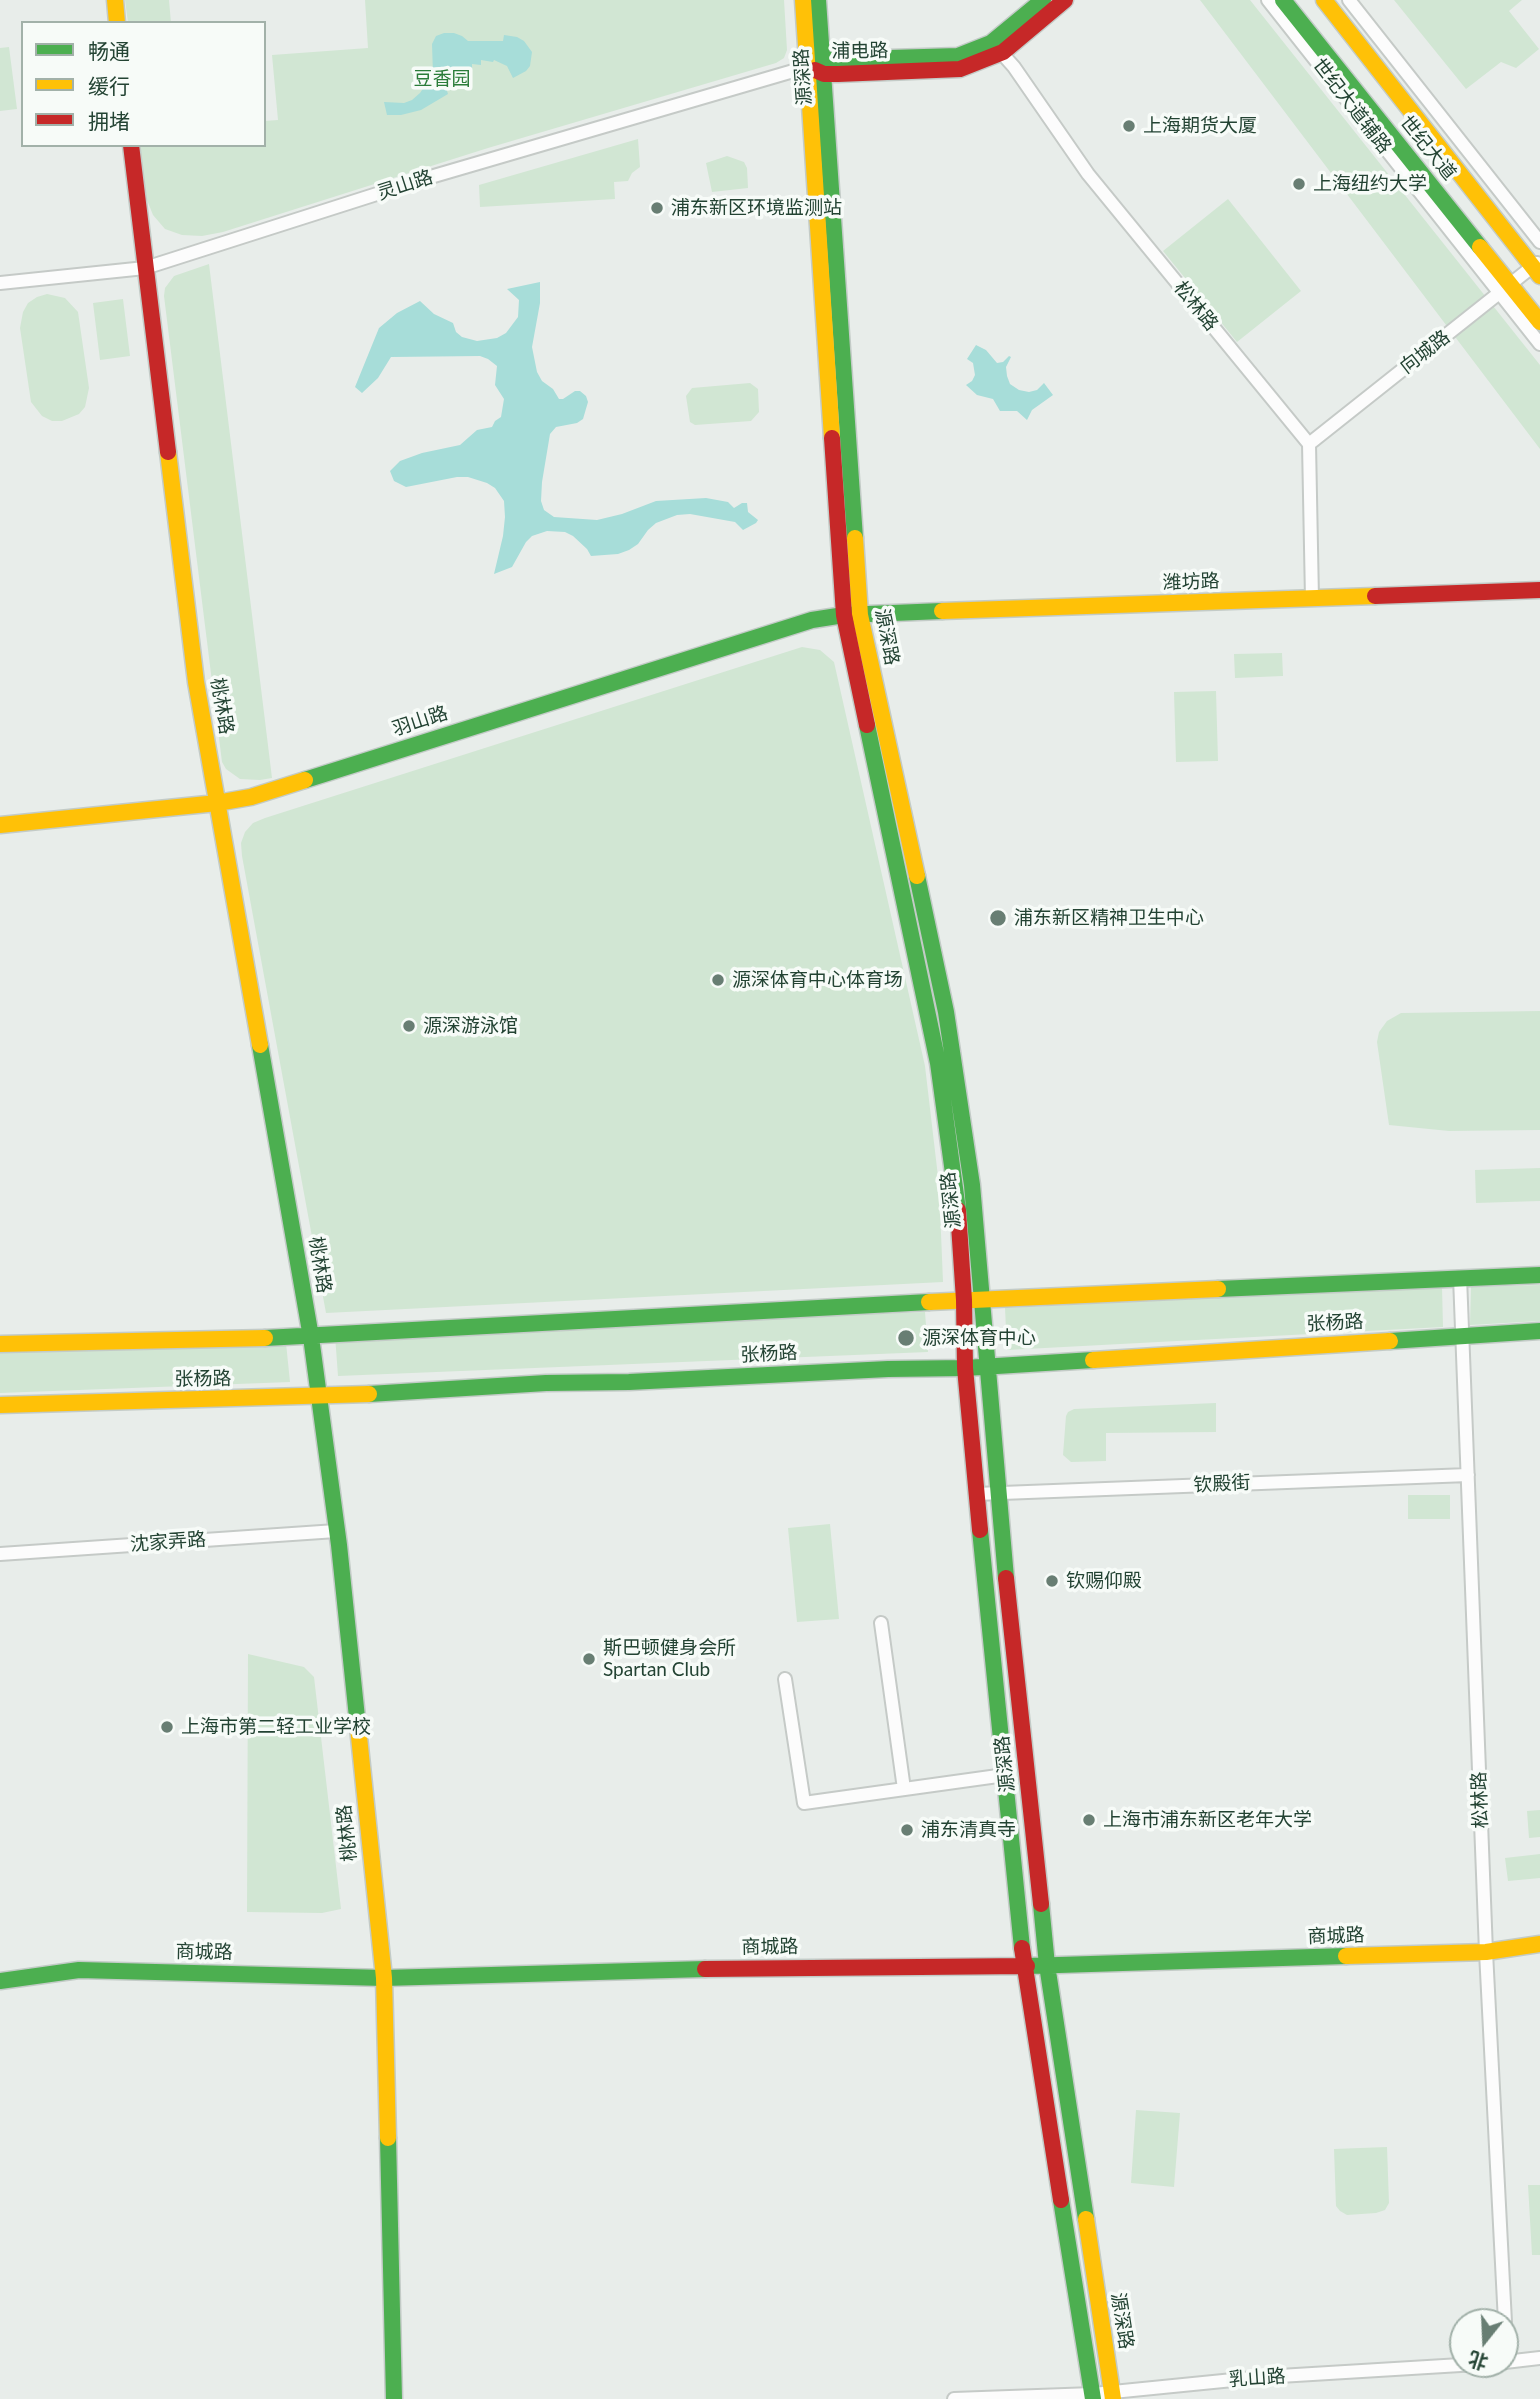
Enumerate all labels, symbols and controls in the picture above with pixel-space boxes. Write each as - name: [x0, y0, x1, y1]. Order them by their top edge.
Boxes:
- legend: [21, 21, 266, 147]
- text: 畅通: [88, 38, 130, 63]
- street label: 浦电路: [831, 39, 889, 63]
- street label: 源深路: [790, 48, 816, 106]
- street label: 世纪大道辅路: [1308, 54, 1396, 158]
- park label: 豆香园: [414, 68, 470, 90]
- text: 缓行: [88, 73, 130, 98]
- text: 拥堵: [88, 108, 130, 133]
- street label: 世纪大道: [1395, 111, 1461, 185]
- place label: 上海期货大厦: [1143, 115, 1257, 137]
- marker: 上海期货大厦: [1121, 118, 1137, 134]
- street label: 灵山路: [374, 165, 436, 205]
- place label: 上海纽约大学: [1313, 173, 1427, 195]
- marker: 上海纽约大学: [1291, 176, 1307, 192]
- place label: 浦东新区环境监测站: [671, 197, 842, 219]
- marker: 浦东新区环境监测站: [649, 200, 665, 216]
- street label: 松林路: [1169, 277, 1223, 335]
- street label: 向城路: [1396, 325, 1454, 379]
- street label: 潍坊路: [1162, 570, 1220, 594]
- street label: 源深路: [870, 607, 904, 667]
- street label: 桃林路: [206, 676, 238, 736]
- street label: 羽山路: [389, 701, 451, 741]
- place label: 浦东新区精神卫生中心: [1014, 907, 1204, 929]
- marker: 浦东新区精神卫生中心: [988, 908, 1008, 928]
- place label: 源深体育中心体育场: [732, 969, 903, 991]
- marker: 源深体育中心体育场: [710, 972, 726, 988]
- place label: 源深游泳馆: [423, 1015, 518, 1037]
- marker: 源深游泳馆: [401, 1018, 417, 1034]
- street label: 源深路: [937, 1170, 965, 1230]
- street label: 桃林路: [304, 1235, 336, 1295]
- street label: 张杨路: [1306, 1310, 1364, 1336]
- place label: 源深体育中心: [922, 1327, 1036, 1349]
- marker: 源深体育中心: [896, 1328, 916, 1348]
- street label: 张杨路: [740, 1341, 798, 1367]
- street label: 张杨路: [174, 1367, 232, 1391]
- street label: 钦殿街: [1193, 1471, 1251, 1497]
- street label: 沈家弄路: [129, 1528, 207, 1556]
- place label: 钦赐仰殿: [1066, 1570, 1142, 1592]
- marker: 钦赐仰殿: [1044, 1573, 1060, 1589]
- place label: 斯巴顿健身会所 Spartan Club: [603, 1637, 736, 1681]
- marker: 斯巴顿健身会所 Spartan Club: [581, 1651, 597, 1667]
- place label: 上海市第二轻工业学校: [181, 1716, 371, 1738]
- marker: 上海市第二轻工业学校: [159, 1719, 175, 1735]
- street label: 源深路: [991, 1734, 1019, 1794]
- street label: 松林路: [1468, 1771, 1492, 1829]
- street label: 桃林路: [333, 1803, 361, 1863]
- place label: 上海市浦东新区老年大学: [1103, 1809, 1312, 1831]
- marker: 上海市浦东新区老年大学: [1081, 1812, 1097, 1828]
- place label: 浦东清真寺: [921, 1819, 1016, 1841]
- marker: 浦东清真寺: [899, 1822, 915, 1838]
- street label: 商城路: [1307, 1924, 1365, 1948]
- street label: 商城路: [741, 1935, 799, 1959]
- street label: 商城路: [175, 1940, 233, 1964]
- street label: 源深路: [1106, 2291, 1138, 2351]
- north arrow: [1449, 2308, 1519, 2378]
- text: 北: [1465, 2348, 1491, 2375]
- street label: 乳山路: [1228, 2365, 1286, 2391]

